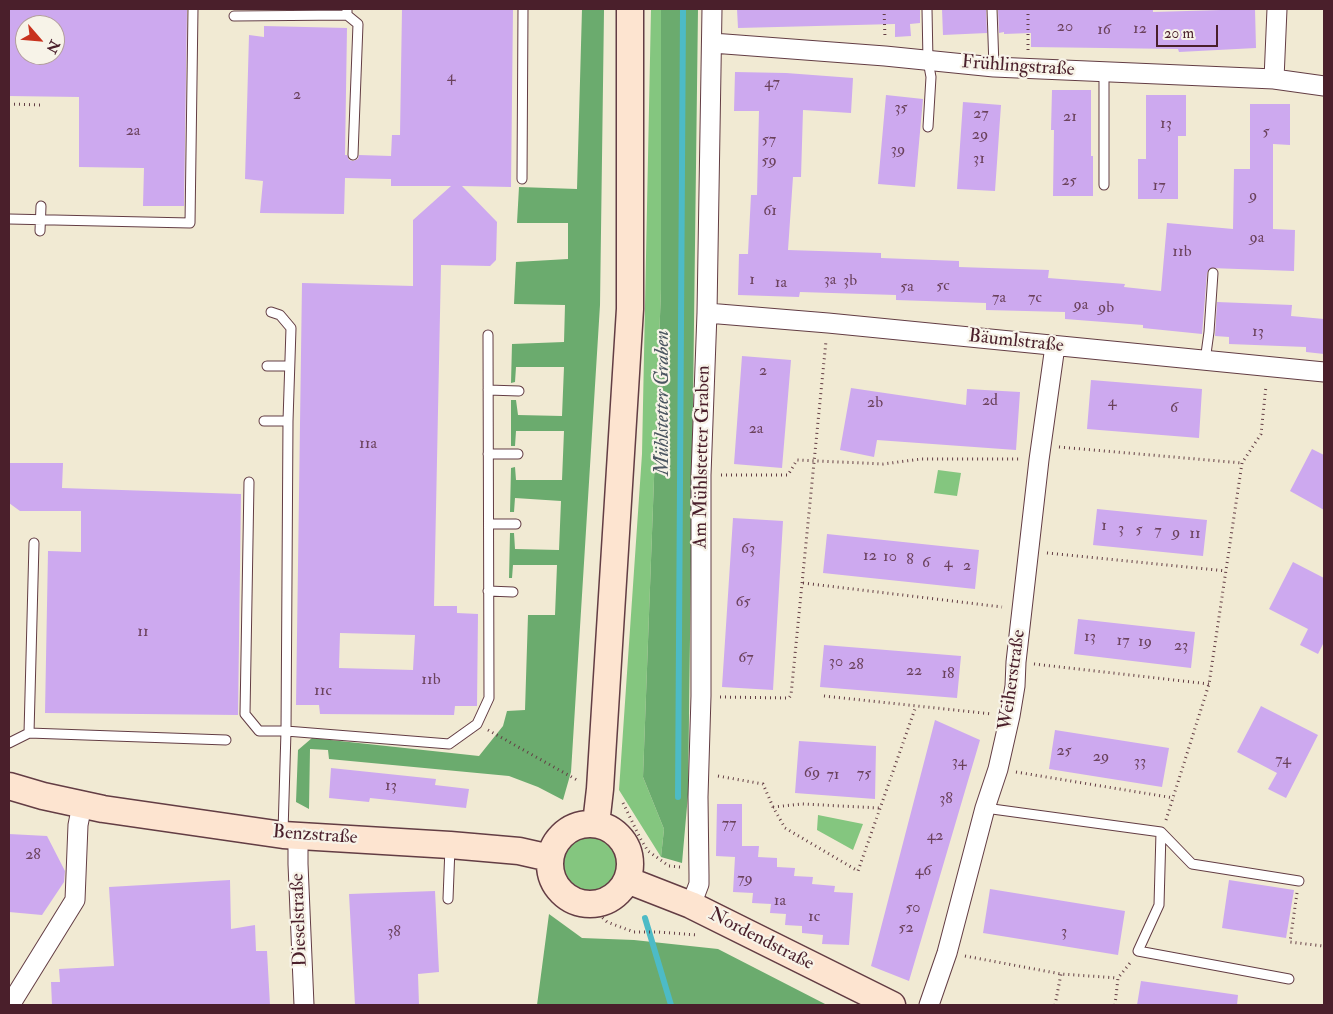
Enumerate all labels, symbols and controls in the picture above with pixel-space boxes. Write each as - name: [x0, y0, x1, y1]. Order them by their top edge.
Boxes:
- north arrow: [15, 15, 65, 65]
- scale bar: [1158, 15, 1220, 47]
- house number: 20: [1057, 18, 1073, 38]
- house number: 12: [1133, 20, 1147, 40]
- house number: 16: [1097, 21, 1111, 41]
- text: 20 m: [1164, 24, 1194, 43]
- text: N: [43, 37, 63, 56]
- street label: Frühlingstraße: [961, 52, 1075, 82]
- house number: 4: [447, 68, 455, 88]
- house number: 47: [764, 74, 780, 94]
- house number: 2: [293, 86, 301, 106]
- house number: 35: [894, 99, 908, 119]
- house number: 27: [973, 105, 989, 125]
- house number: 21: [1063, 108, 1077, 128]
- house number: 13: [1160, 115, 1172, 135]
- house number: 2a: [126, 122, 140, 142]
- house number: 5: [1262, 123, 1270, 143]
- house number: 29: [972, 126, 988, 146]
- house number: 57: [762, 131, 776, 151]
- house number: 39: [891, 141, 905, 161]
- house number: 31: [973, 150, 985, 170]
- house number: 59: [761, 152, 777, 172]
- house number: 25: [1061, 172, 1077, 192]
- house number: 17: [1152, 177, 1166, 197]
- house number: 9: [1249, 187, 1257, 207]
- house number: 61: [763, 202, 777, 222]
- house number: 9a: [1250, 229, 1264, 249]
- house number: 11b: [1172, 243, 1192, 263]
- house number: 1: [749, 271, 755, 291]
- house number: 3a: [824, 271, 836, 291]
- house number: 3b: [843, 272, 857, 292]
- house number: 1a: [775, 274, 787, 294]
- house number: 5c: [936, 277, 950, 297]
- house number: 5a: [900, 278, 914, 298]
- house number: 7a: [992, 289, 1006, 309]
- house number: 7c: [1028, 289, 1042, 309]
- house number: 9a: [1074, 296, 1088, 316]
- house number: 9b: [1098, 299, 1114, 319]
- house number: 13: [1252, 323, 1264, 343]
- street label: Bäumlstraße: [967, 326, 1065, 358]
- water label: Mühlstetter Graben: [652, 330, 676, 476]
- house number: 2: [759, 362, 767, 382]
- street label: Am Mühlstetter Graben: [690, 365, 716, 549]
- house number: 2d: [982, 392, 998, 412]
- house number: 4: [1108, 393, 1116, 413]
- house number: 2b: [867, 394, 883, 414]
- house number: 6: [1170, 399, 1178, 419]
- house number: 2a: [749, 420, 763, 440]
- house number: 11a: [359, 435, 377, 455]
- house number: 1: [1101, 517, 1107, 537]
- house number: 3: [1118, 520, 1124, 540]
- house number: 5: [1135, 521, 1143, 541]
- house number: 7: [1154, 522, 1162, 542]
- house number: 9: [1172, 524, 1180, 544]
- house number: 11: [1189, 525, 1201, 545]
- house number: 63: [741, 540, 755, 560]
- house number: 12: [863, 547, 877, 567]
- house number: 10: [883, 548, 897, 568]
- house number: 8: [906, 551, 914, 571]
- house number: 6: [922, 554, 930, 574]
- house number: 4: [944, 554, 952, 574]
- house number: 2: [963, 557, 971, 577]
- house number: 65: [735, 593, 751, 613]
- house number: 11: [137, 623, 149, 643]
- street label: Weiherstraße: [995, 628, 1031, 732]
- house number: 13: [1084, 628, 1096, 648]
- house number: 17: [1116, 632, 1130, 652]
- house number: 19: [1138, 633, 1152, 653]
- house number: 23: [1174, 637, 1188, 657]
- house number: 67: [738, 649, 754, 669]
- house number: 30: [829, 653, 843, 673]
- house number: 28: [848, 656, 864, 676]
- house number: 22: [906, 662, 922, 682]
- house number: 18: [941, 665, 955, 685]
- house number: 11b: [421, 671, 441, 691]
- house number: 11c: [314, 682, 332, 702]
- house number: 25: [1056, 742, 1072, 762]
- house number: 29: [1093, 748, 1109, 768]
- house number: 74: [1275, 751, 1291, 771]
- house number: 34: [952, 753, 966, 773]
- house number: 33: [1134, 753, 1146, 773]
- house number: 69: [804, 764, 820, 784]
- house number: 75: [857, 765, 871, 785]
- house number: 71: [826, 766, 840, 786]
- house number: 13: [385, 777, 397, 797]
- house number: 38: [939, 790, 953, 810]
- house number: 77: [722, 815, 736, 835]
- street label: Benzstraße: [272, 822, 358, 850]
- house number: 42: [927, 827, 943, 847]
- house number: 28: [25, 846, 41, 866]
- house number: 46: [915, 862, 931, 882]
- house number: 79: [737, 870, 753, 890]
- street label: Dieselstraße: [287, 873, 313, 967]
- house number: 1a: [774, 892, 786, 912]
- house number: 50: [905, 899, 921, 919]
- street label: Nordendstraße: [705, 904, 817, 976]
- house number: 1c: [808, 908, 820, 928]
- house number: 52: [898, 919, 914, 939]
- house number: 38: [387, 923, 401, 943]
- house number: 3: [1061, 923, 1067, 943]

